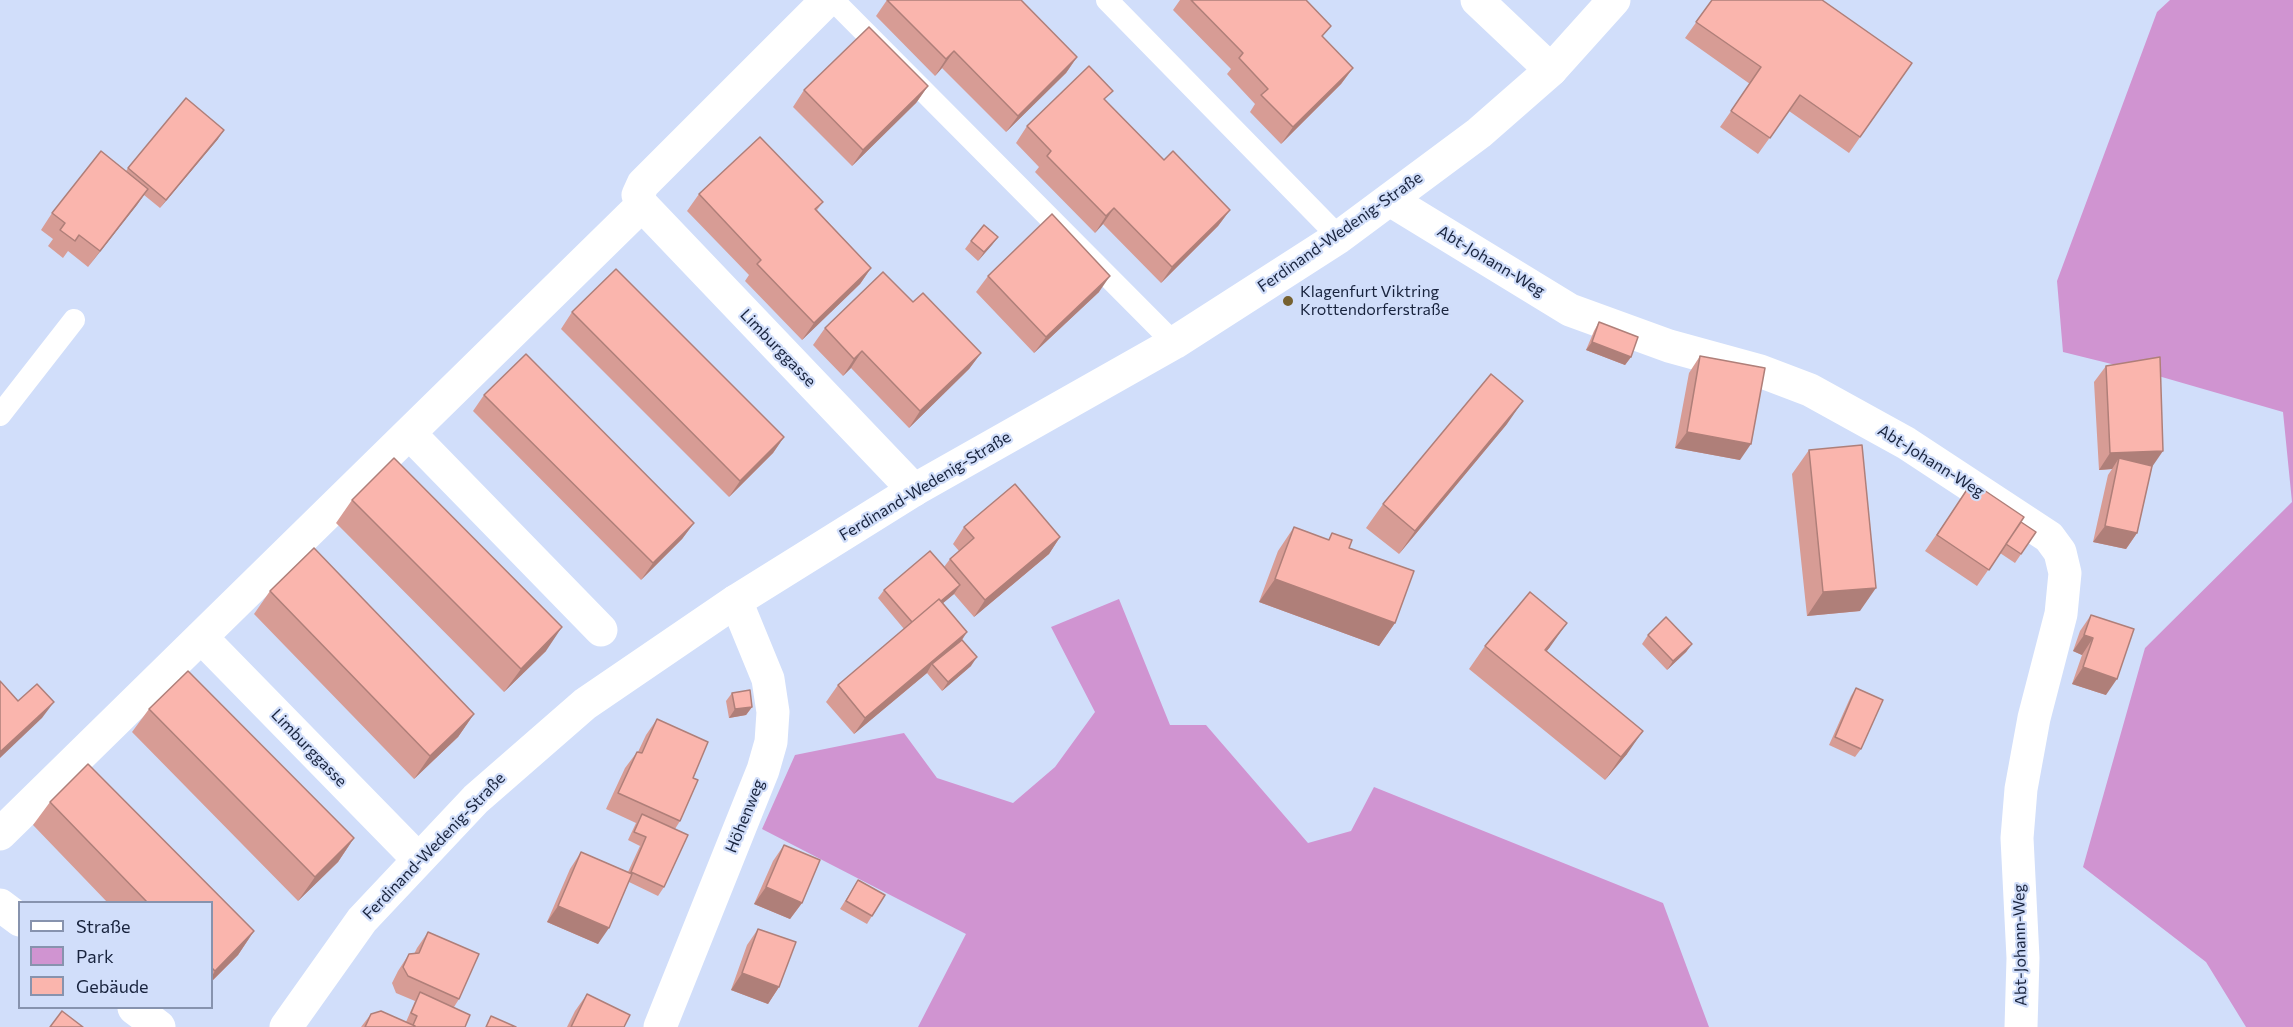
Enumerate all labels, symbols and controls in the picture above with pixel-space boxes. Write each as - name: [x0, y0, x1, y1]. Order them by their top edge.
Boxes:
- street label: Ferdinand-Wedenig-Straße: [1254, 168, 1426, 296]
- street label: Abt-Johann-Weg: [1434, 221, 1548, 301]
- place label: Klagenfurt Viktring Krottendorferstraße: [1300, 282, 1449, 320]
- marker: Klagenfurt Viktring Krottendorferstraße: [1281, 294, 1295, 308]
- street label: Limburggasse: [736, 305, 820, 391]
- street label: Abt-Johann-Weg: [1874, 421, 1988, 501]
- street label: Ferdinand-Wedenig-Straße: [836, 427, 1014, 545]
- street label: Limburggasse: [267, 705, 351, 791]
- street label: Ferdinand-Wedenig-Straße: [359, 769, 509, 923]
- street label: Höhenweg: [722, 776, 768, 856]
- street label: Abt-Johann-Weg: [2009, 884, 2031, 1006]
- legend: [18, 901, 213, 1009]
- text: Straße: [76, 915, 131, 937]
- text: Park: [76, 945, 114, 967]
- text: Gebäude: [76, 975, 149, 997]

